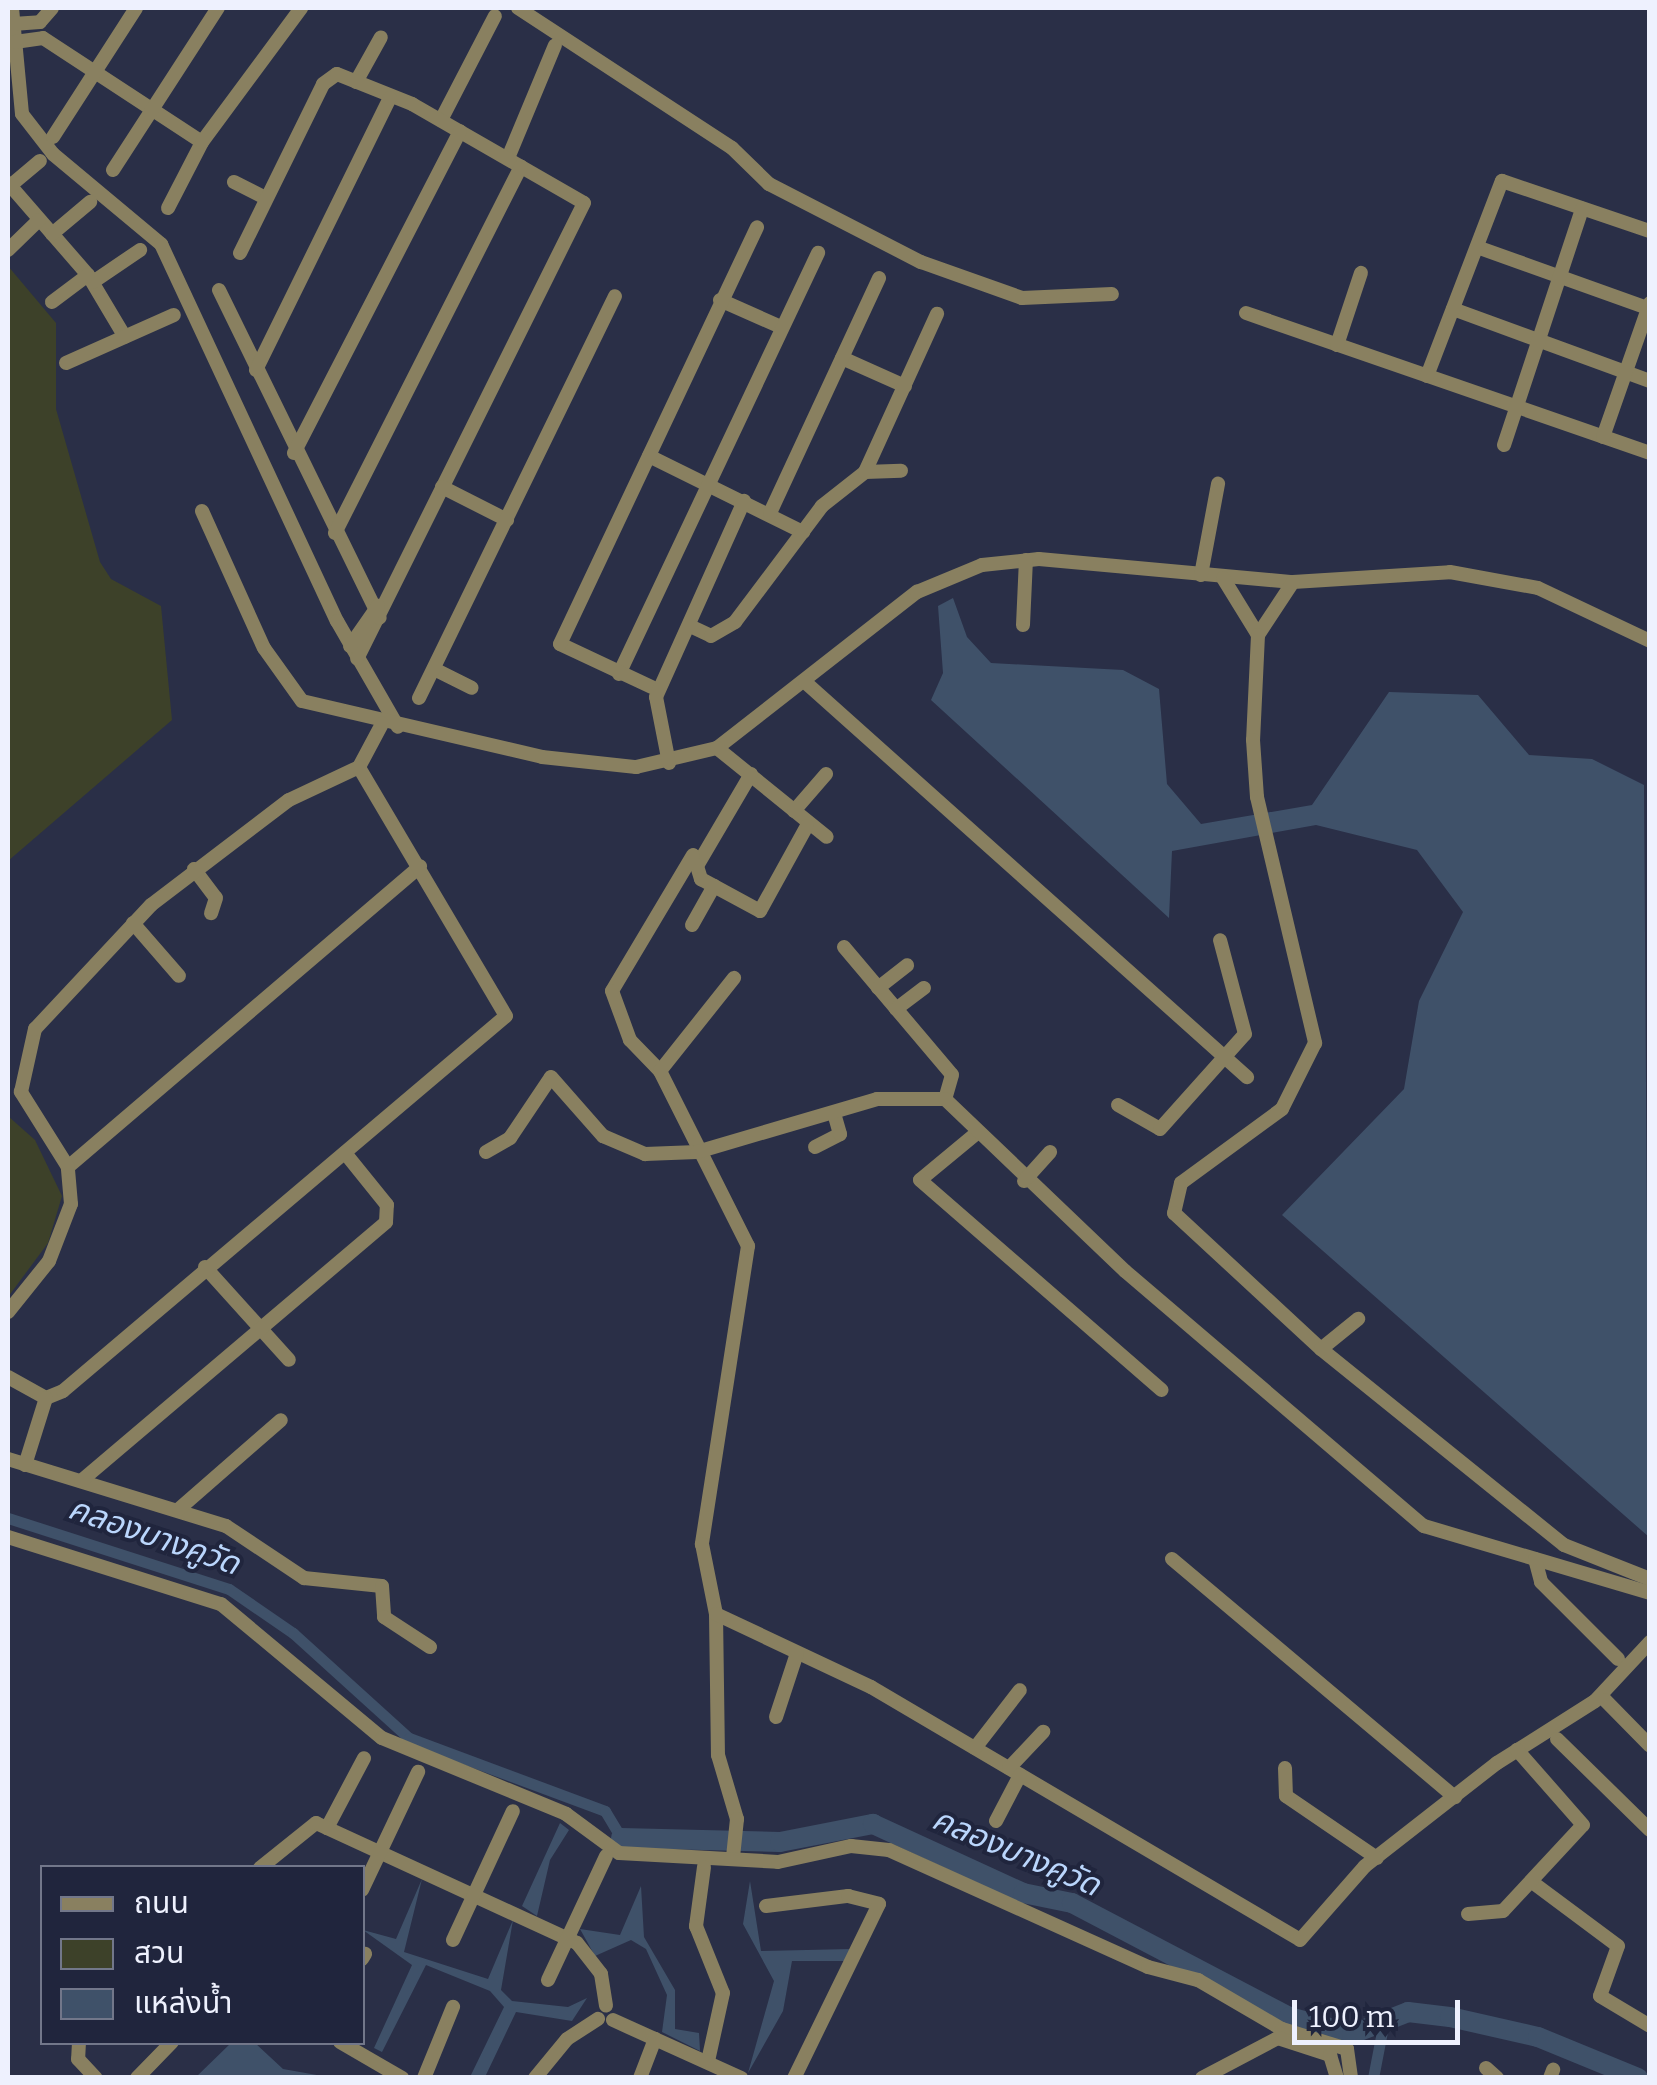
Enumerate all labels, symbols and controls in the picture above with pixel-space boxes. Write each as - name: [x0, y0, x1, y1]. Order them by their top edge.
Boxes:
- water label: คลองบางคูวัด: [64, 1489, 244, 1583]
- water label: คลองบางคูวัด: [927, 1800, 1105, 1904]
- legend: [40, 1865, 365, 2045]
- text: ถนน: [134, 1885, 189, 1921]
- text: สวน: [134, 1935, 184, 1971]
- scale bar: [1297, 1980, 1464, 2042]
- text: แหล่งน้ำ: [134, 1985, 232, 2021]
- text: 100 m: [1309, 1999, 1394, 2035]

